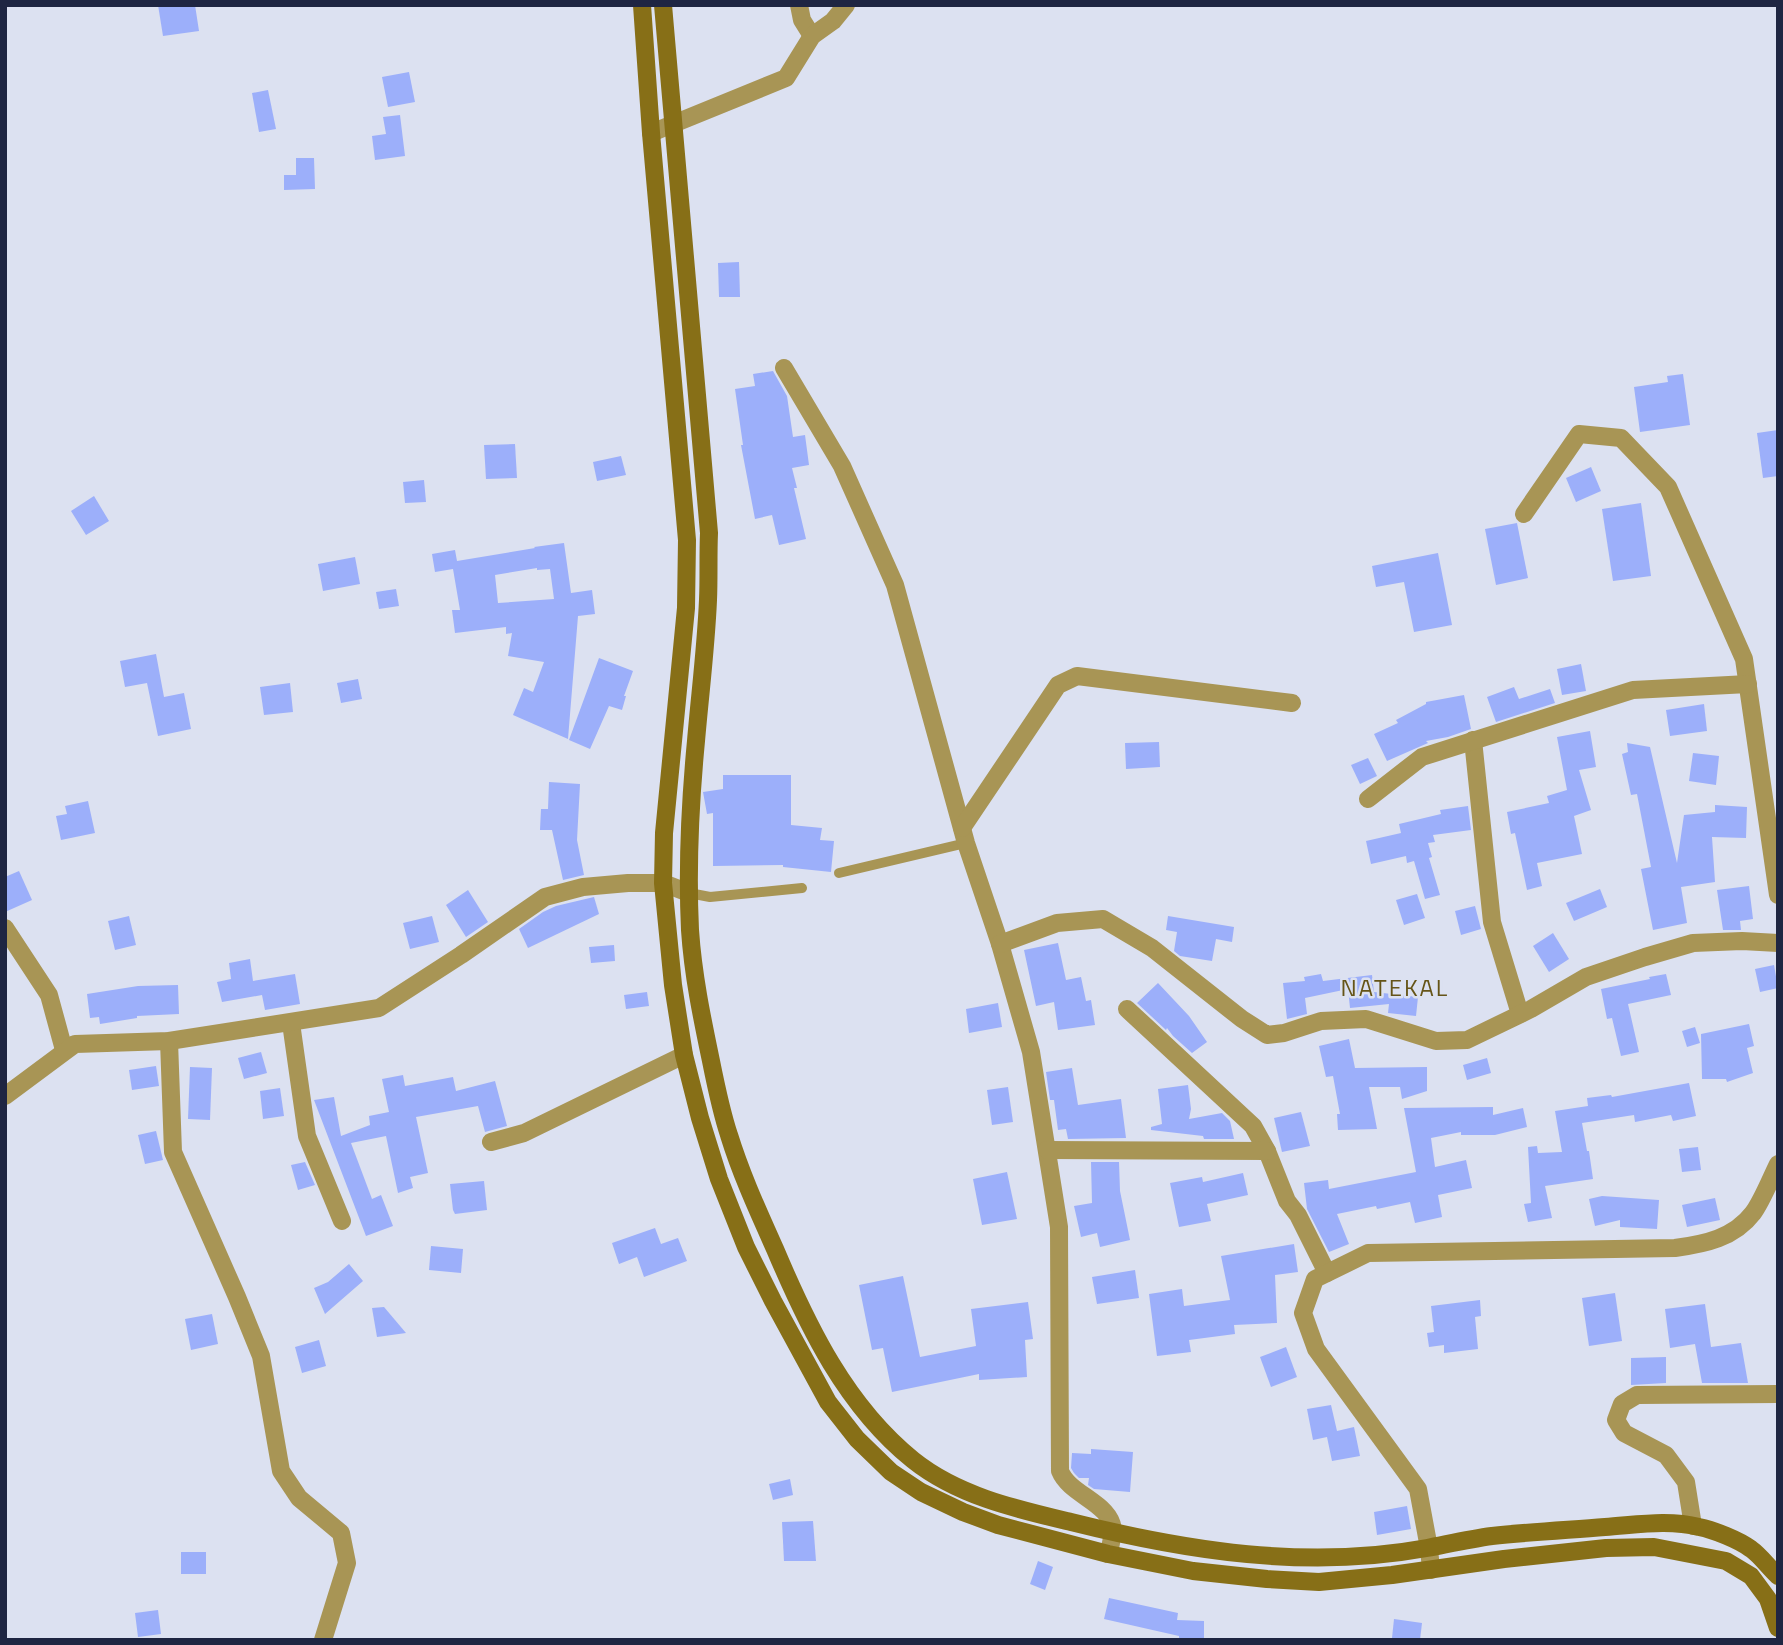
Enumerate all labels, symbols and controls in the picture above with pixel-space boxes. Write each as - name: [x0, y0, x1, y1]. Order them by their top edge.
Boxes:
- district label: NATEKAL: [1341, 969, 1449, 1005]

